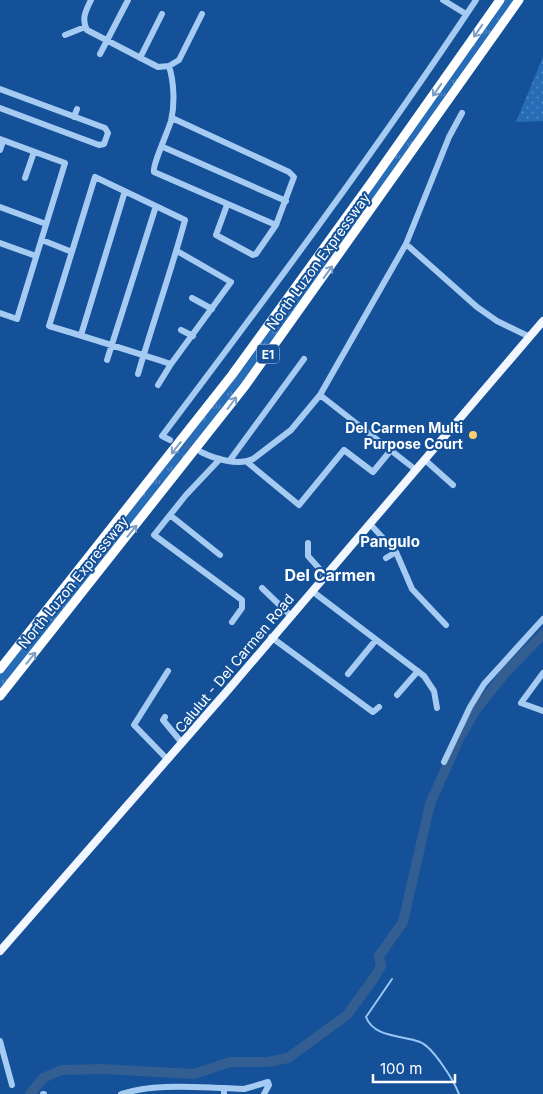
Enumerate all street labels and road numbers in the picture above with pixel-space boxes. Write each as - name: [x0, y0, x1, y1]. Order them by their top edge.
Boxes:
- street label: North Luzon Expressway: [263, 189, 373, 333]
- road number: E1: [257, 344, 279, 364]
- street label: North Luzon Expressway: [14, 512, 132, 652]
- street label: Calulut - Del Carmen Road: [171, 590, 297, 736]

